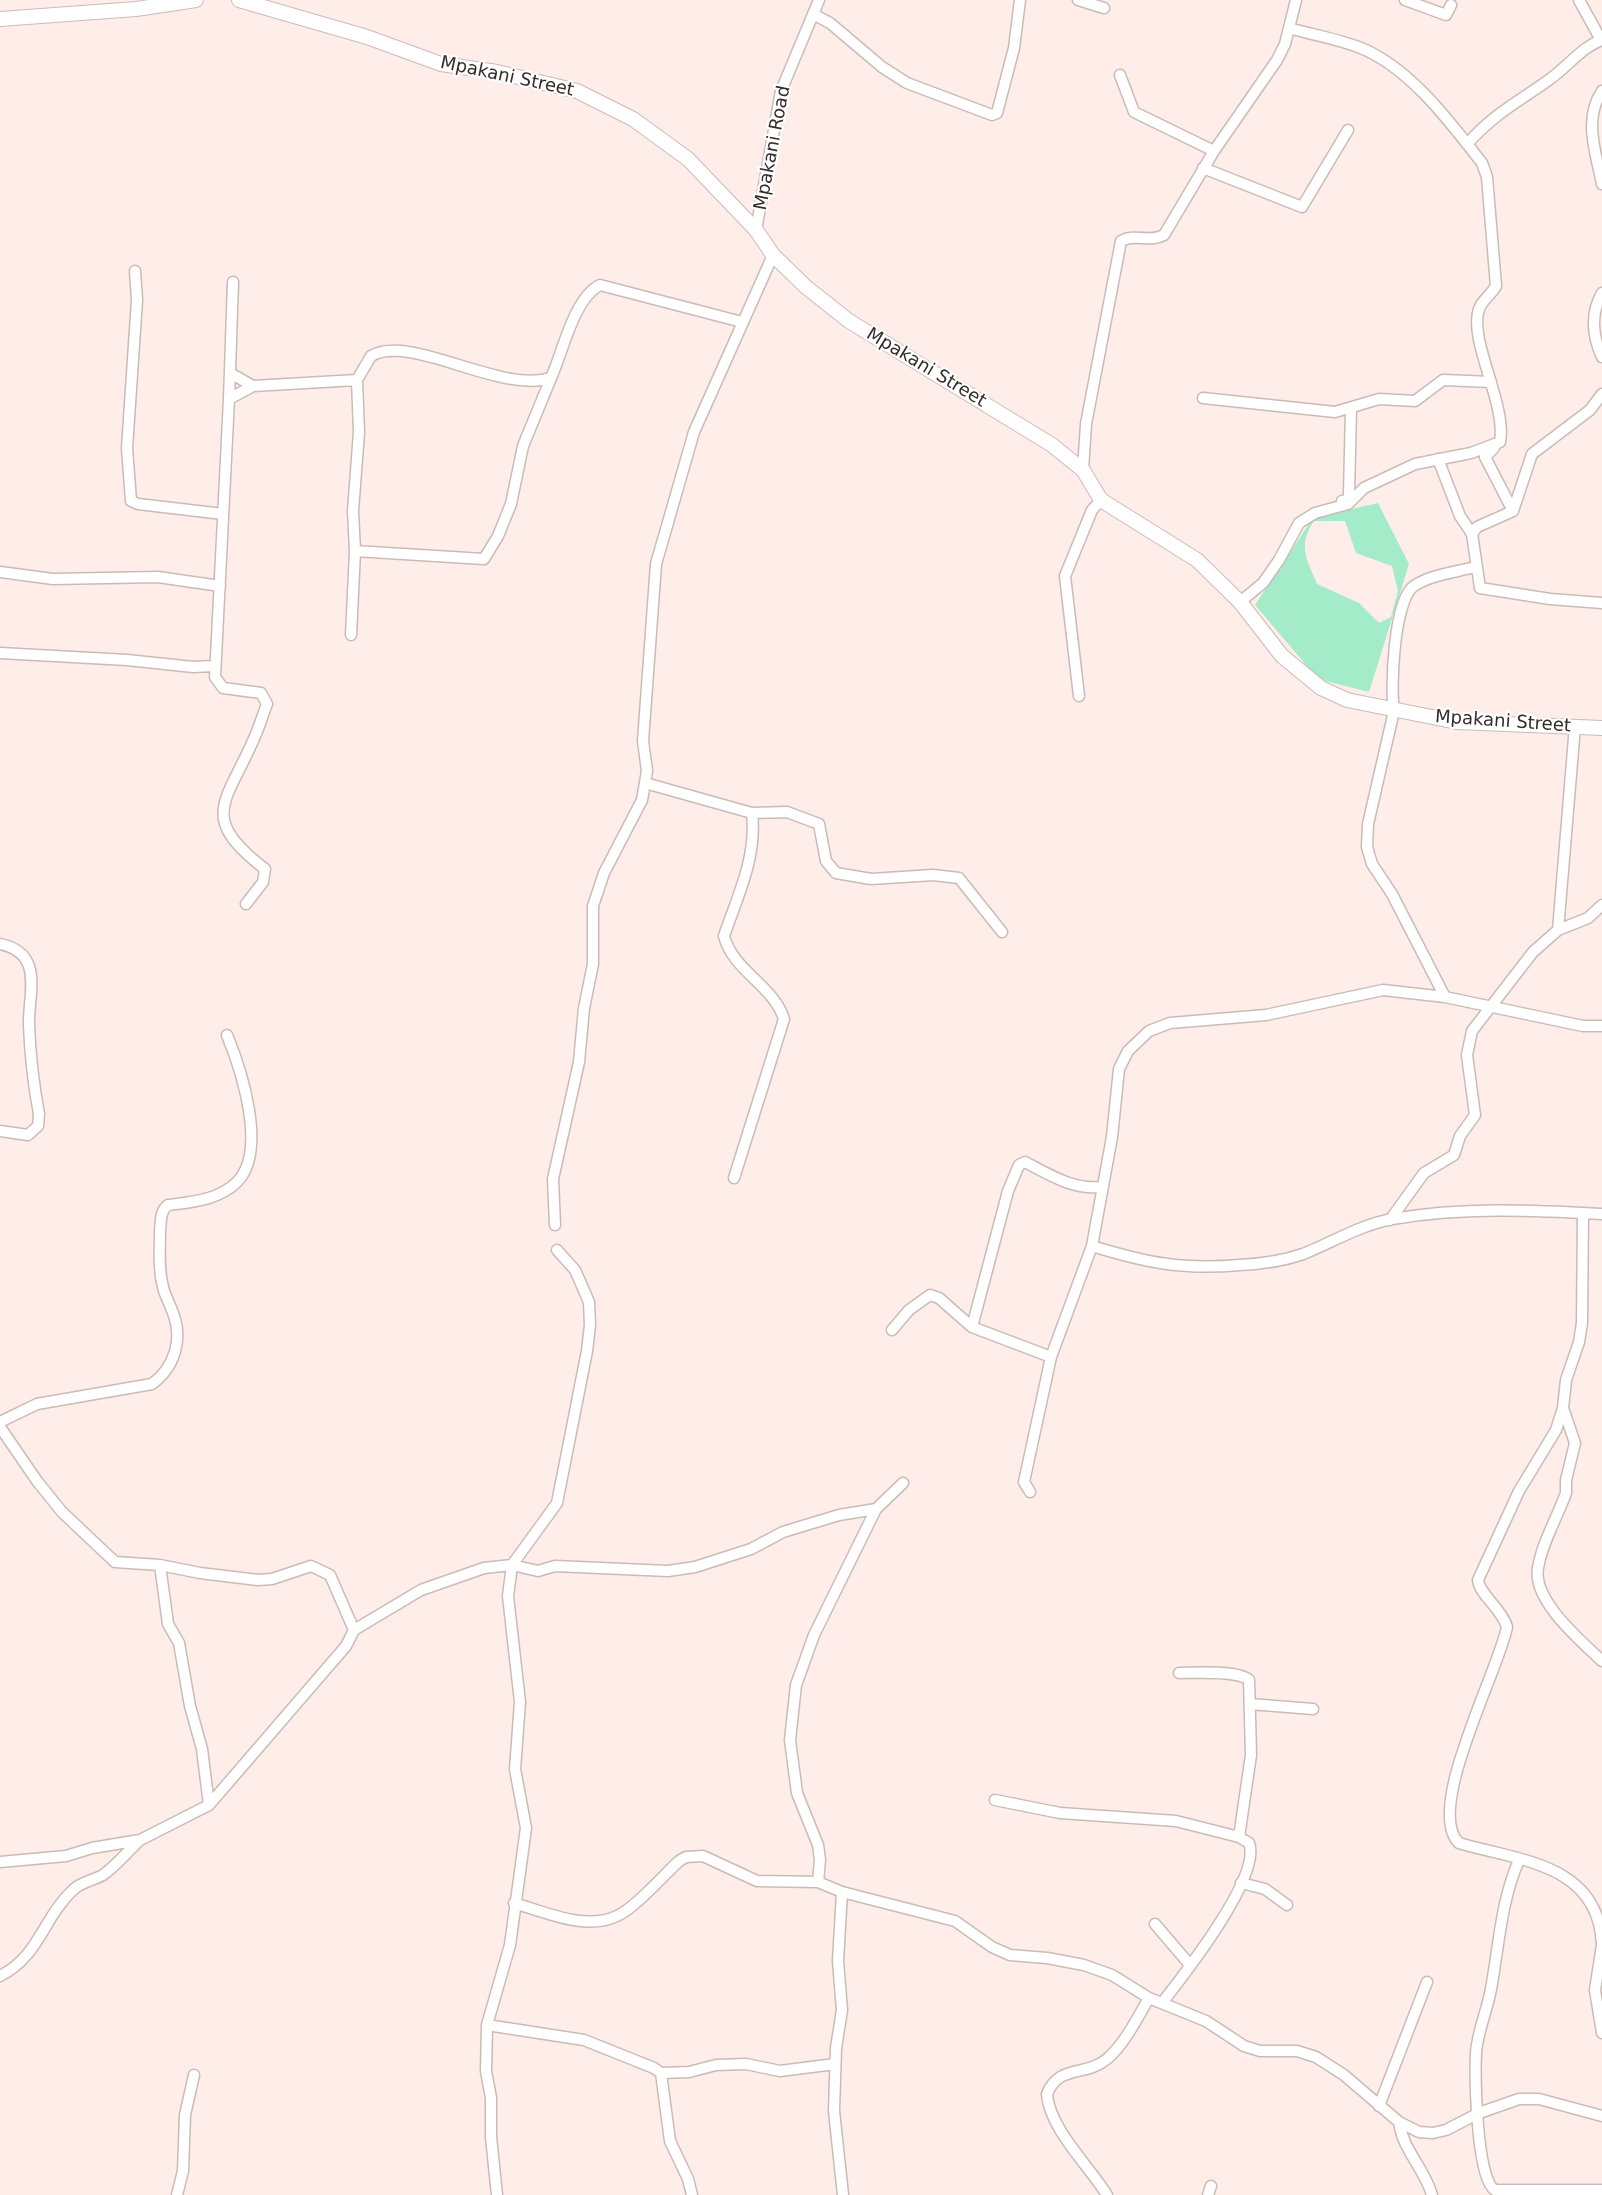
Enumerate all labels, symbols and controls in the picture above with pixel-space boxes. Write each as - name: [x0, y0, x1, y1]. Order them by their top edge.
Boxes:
- street label: Mpakani Street: [438, 52, 576, 102]
- street label: Mpakani Road: [750, 84, 796, 212]
- street label: Mpakani Street: [862, 324, 990, 412]
- street label: Mpakani Street: [1434, 706, 1572, 738]

